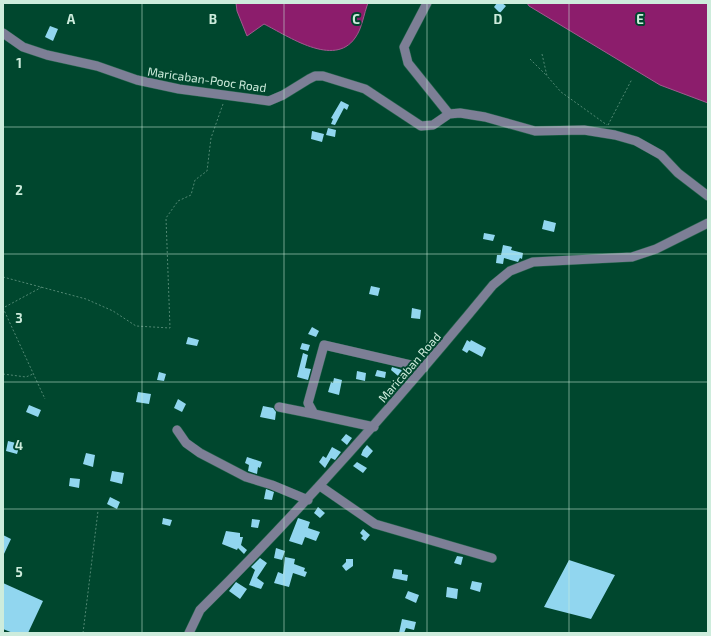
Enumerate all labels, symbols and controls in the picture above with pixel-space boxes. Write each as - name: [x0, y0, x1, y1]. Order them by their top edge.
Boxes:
- text: A: [67, 11, 76, 27]
- text: B: [209, 11, 217, 27]
- text: C: [352, 11, 360, 27]
- text: D: [494, 11, 503, 27]
- text: E: [636, 11, 644, 27]
- text: 1: [16, 55, 22, 71]
- street label: Maricaban-Pooc Road: [147, 64, 267, 94]
- text: 2: [15, 182, 23, 198]
- text: 3: [15, 310, 23, 326]
- street label: Maricaban Road: [375, 329, 443, 405]
- text: 4: [15, 437, 23, 453]
- text: 5: [15, 564, 23, 580]

